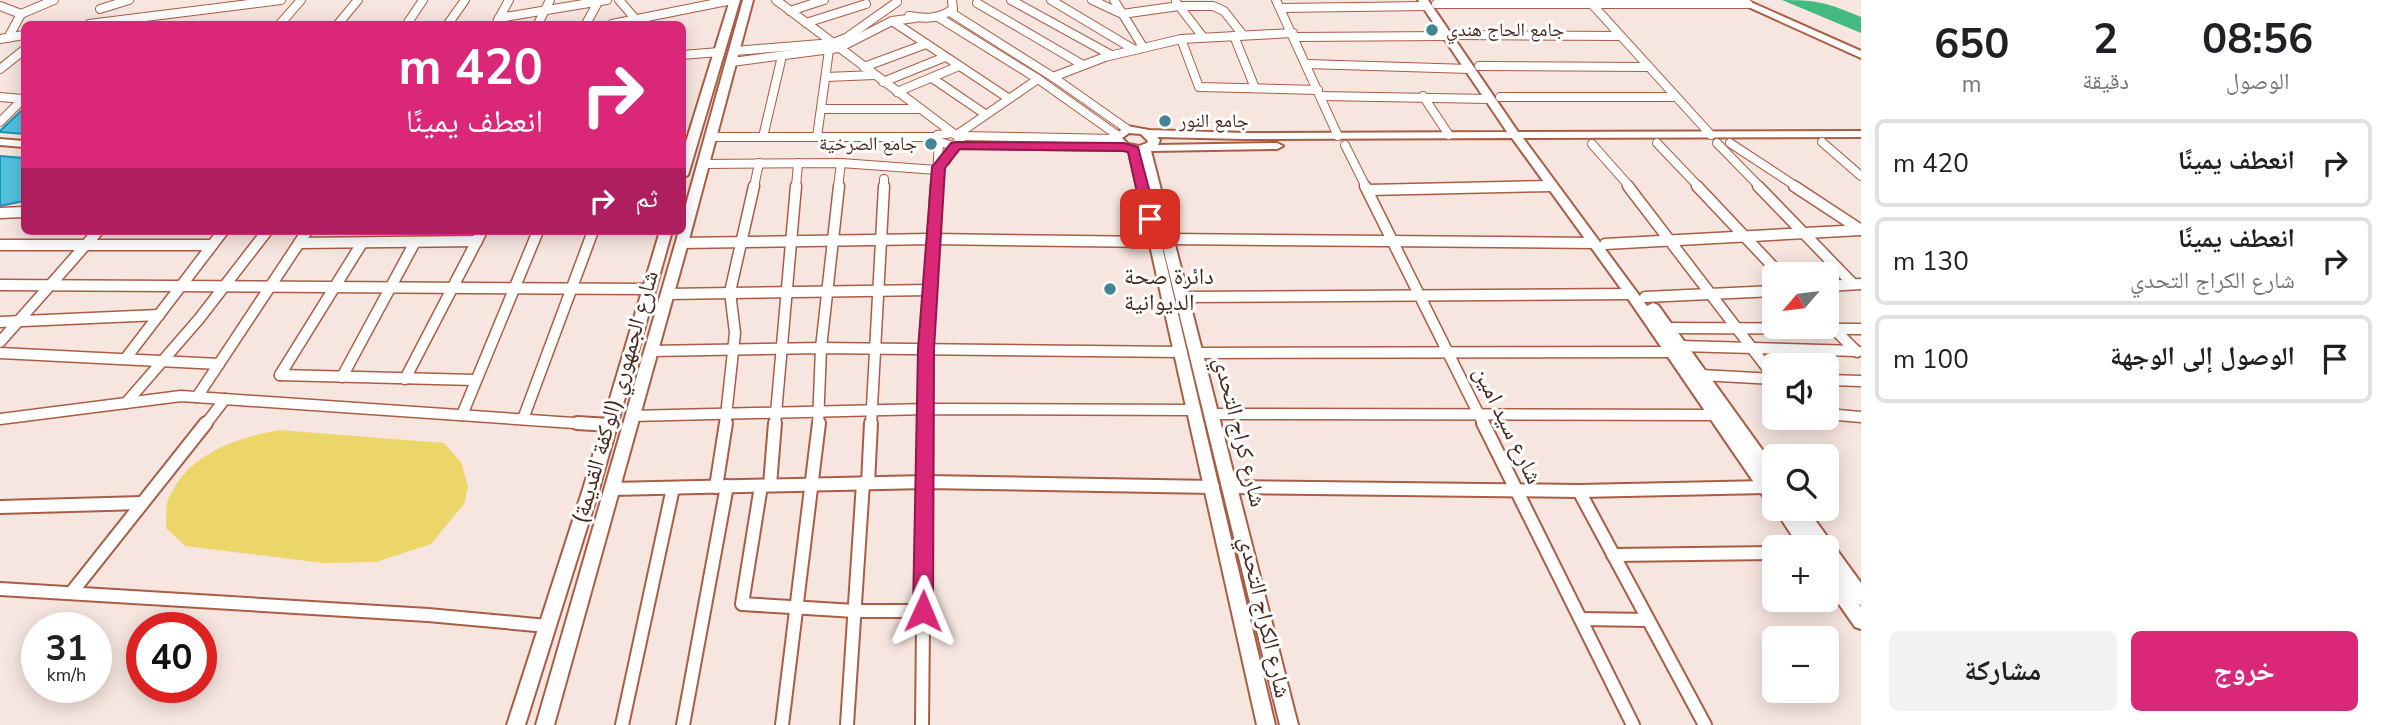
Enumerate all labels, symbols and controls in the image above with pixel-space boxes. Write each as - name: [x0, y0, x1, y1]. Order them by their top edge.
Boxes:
- text: 2: [2093, 11, 2118, 68]
- text: 08:56: [2202, 11, 2313, 68]
- text: 650: [1934, 16, 2009, 73]
- place label: جامع الحاج هندي: [1446, 17, 1564, 45]
- marker: جامع الحاج هندي: [1424, 22, 1440, 38]
- text: 420 m: [399, 34, 543, 101]
- icon: right: [567, 49, 658, 140]
- text: دقيقة: [2082, 66, 2129, 97]
- text: الوصول: [2226, 66, 2289, 97]
- text: m: [1962, 69, 1982, 100]
- text: انعطف يمينًا: [406, 100, 543, 143]
- place label: جامع النور: [1178, 108, 1249, 134]
- marker: جامع النور: [1157, 113, 1173, 129]
- place label: جامع الصرخية: [819, 131, 917, 157]
- marker: جامع الصرخية: [923, 136, 939, 152]
- text: انعطف يمينًا: [2178, 143, 2295, 178]
- icon: right: [2316, 144, 2354, 182]
- text: 420 m: [1893, 146, 1969, 181]
- text: ثم: [635, 181, 658, 216]
- icon: right: [583, 182, 621, 220]
- pin: [1120, 189, 1180, 249]
- icon: arrive: [1131, 200, 1169, 238]
- text: انعطف يمينًا: [2178, 221, 2295, 256]
- icon: right: [2316, 242, 2354, 280]
- text: 130 m: [1893, 244, 1969, 279]
- place label: دائرة صحة الديوانية: [1124, 261, 1214, 318]
- north arrow: [1762, 262, 1839, 340]
- map controls: [1762, 262, 1839, 703]
- text: شارع الكراج التحدي: [2130, 265, 2295, 296]
- street label: شارع الجمهوري (الوكفة القديمة): [564, 267, 669, 528]
- marker: دائرة صحة الديوانية: [1102, 281, 1118, 297]
- text: الوصول إلى الوجهة: [2110, 339, 2295, 374]
- icon: arrive: [2316, 340, 2354, 378]
- text: 100 m: [1893, 342, 1969, 377]
- button: sound: [1762, 353, 1839, 430]
- street label: شارع كراج التحدي: [1204, 354, 1274, 511]
- street label: شارع سيد امين: [1466, 361, 1550, 489]
- button: search: [1762, 444, 1839, 521]
- street label: شارع الكراج التحدي: [1229, 533, 1299, 701]
- button: +: [1762, 535, 1839, 612]
- position arrow: [886, 574, 960, 648]
- speed limit sign: 40: [126, 612, 217, 703]
- text: 31: [45, 625, 88, 672]
- button: −: [1762, 626, 1839, 703]
- button: مشاركة: [1889, 631, 2117, 711]
- button: خروج: [2131, 631, 2358, 711]
- text: km/h: [47, 663, 86, 687]

